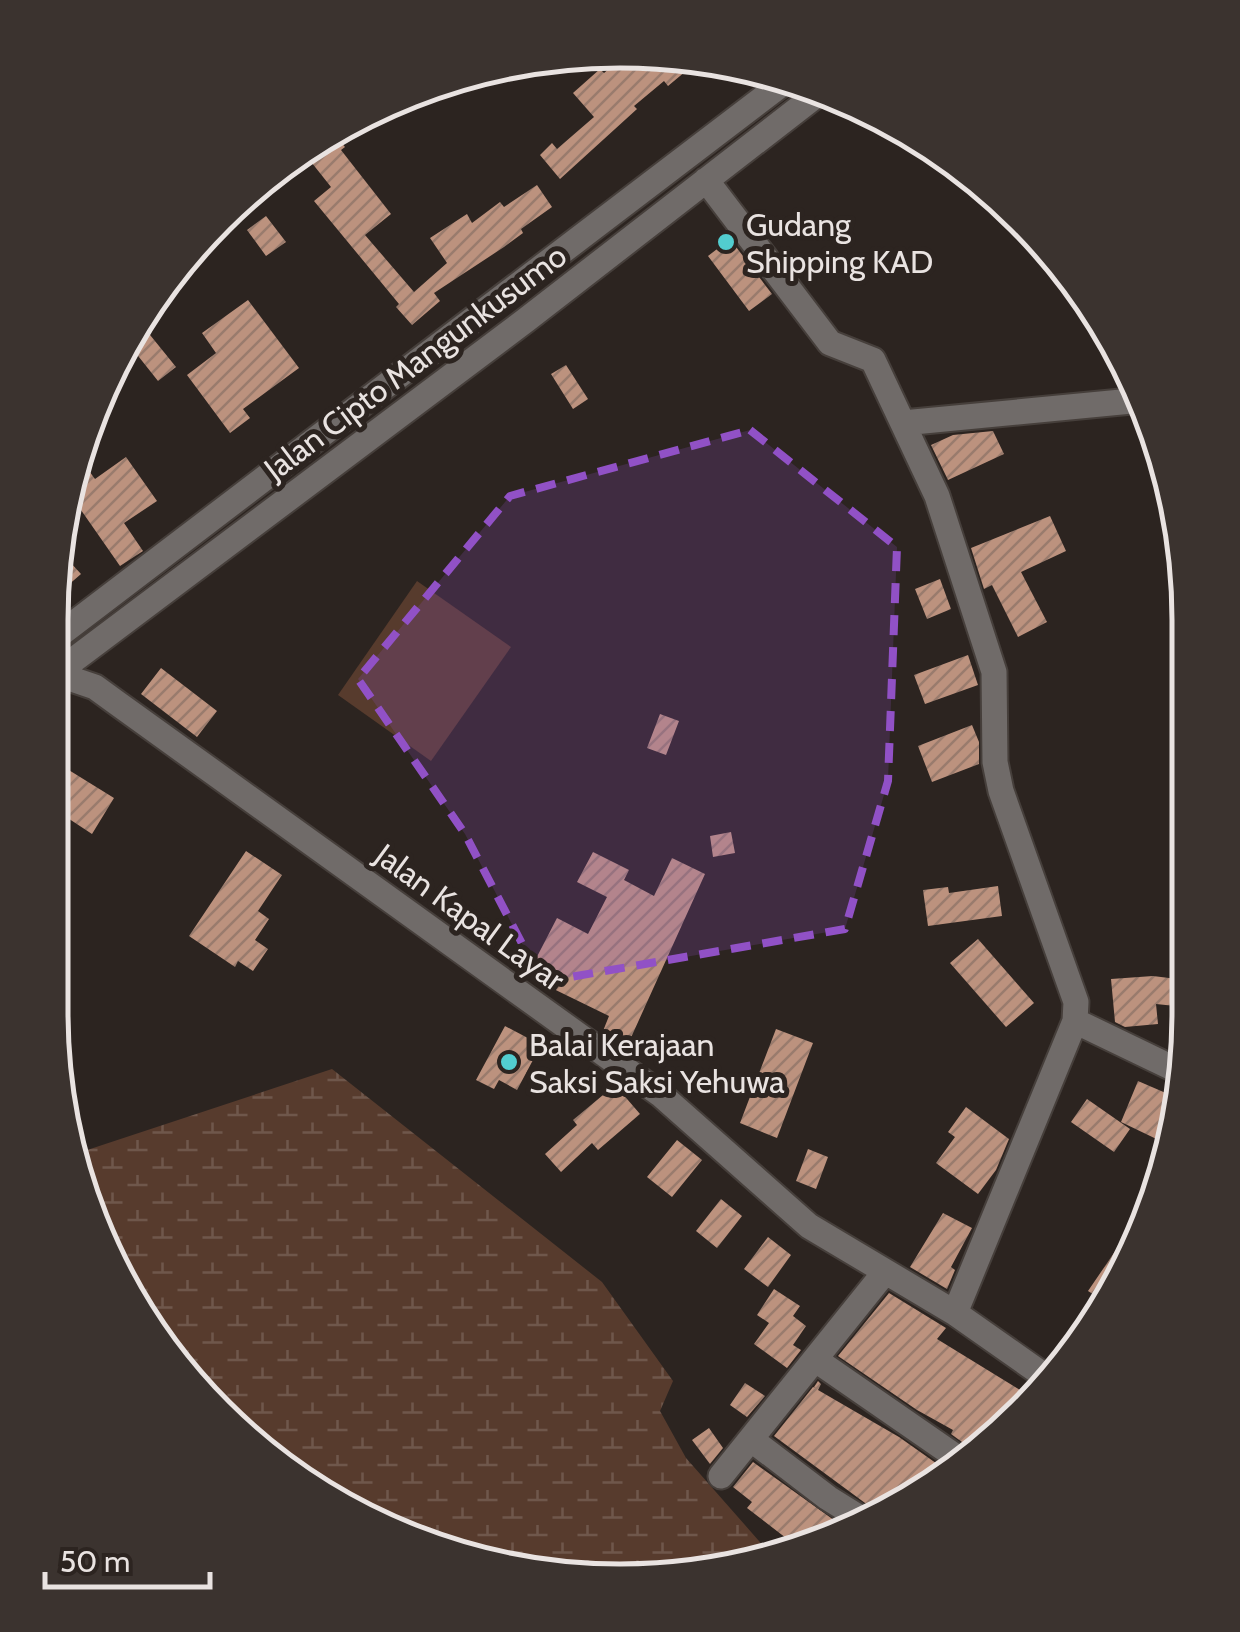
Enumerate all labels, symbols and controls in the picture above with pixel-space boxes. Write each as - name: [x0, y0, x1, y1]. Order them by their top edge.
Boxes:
- place label: Gudang Shipping KAD: [746, 205, 933, 281]
- marker: Gudang Shipping KAD: [715, 231, 737, 253]
- street label: Jalan Cipto Mangunkusumo: [255, 236, 574, 489]
- street label: Jalan Kapal Layar: [367, 835, 573, 999]
- place label: Balai Kerajaan Saksi Saksi Yehuwa: [529, 1025, 785, 1101]
- marker: Balai Kerajaan Saksi Saksi Yehuwa: [498, 1051, 520, 1073]
- scale bar: [45, 1527, 210, 1589]
- text: 50 m: [60, 1543, 130, 1580]

